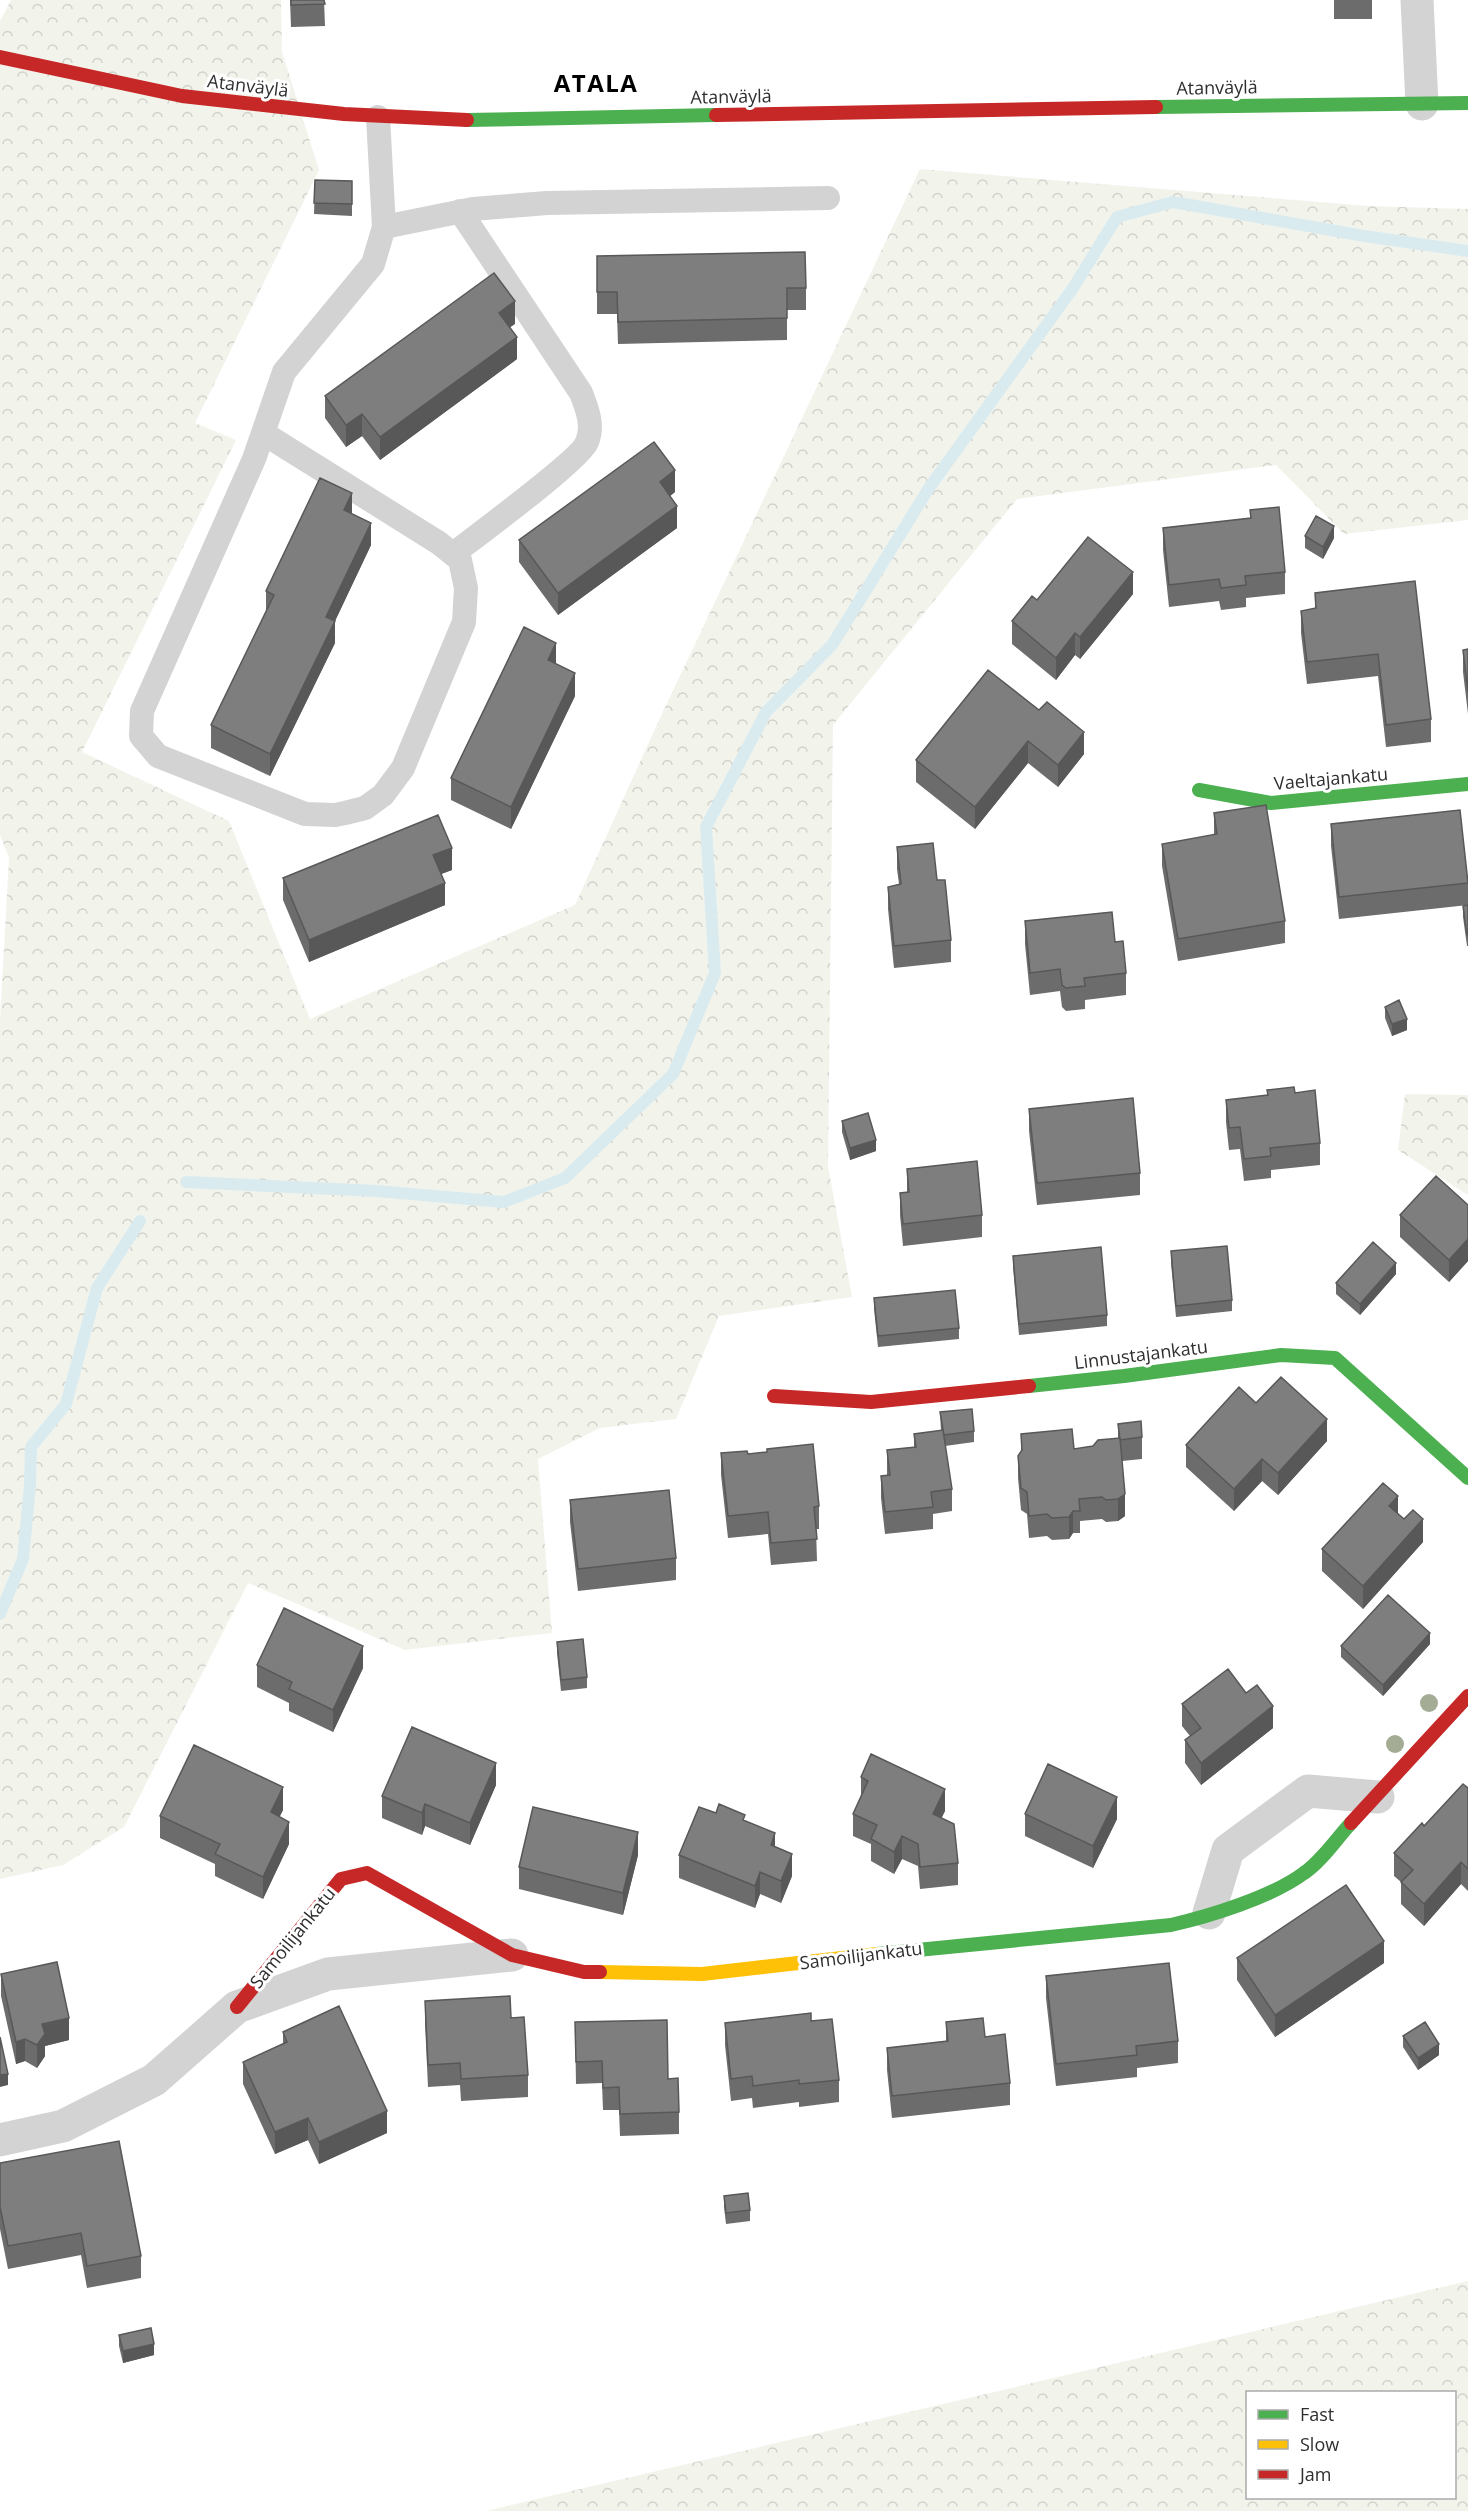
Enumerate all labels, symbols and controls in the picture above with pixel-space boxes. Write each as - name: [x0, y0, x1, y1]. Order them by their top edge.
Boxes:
- district label: ATALA: [554, 66, 638, 99]
- street label: Atanväylä: [206, 68, 290, 102]
- street label: Atanväylä: [1176, 74, 1258, 100]
- street label: Atanväylä: [690, 83, 772, 109]
- street label: Vaeltajankatu: [1273, 761, 1389, 795]
- street label: Linnustajankatu: [1073, 1334, 1209, 1374]
- street label: Samoilijankatu: [244, 1882, 340, 1993]
- street label: Samoilijankatu: [798, 1936, 924, 1974]
- legend: [1246, 2391, 1456, 2499]
- text: Fast: [1300, 2402, 1334, 2426]
- text: Slow: [1300, 2432, 1339, 2456]
- text: Jam: [1298, 2462, 1332, 2486]

